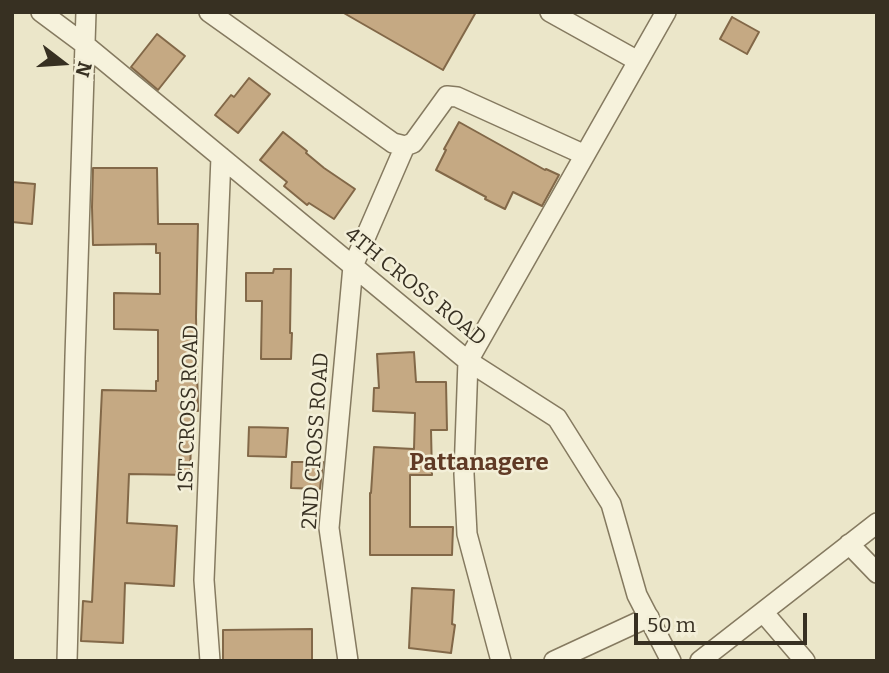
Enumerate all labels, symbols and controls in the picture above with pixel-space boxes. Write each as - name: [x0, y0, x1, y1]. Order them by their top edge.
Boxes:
- north arrow: [28, 28, 98, 98]
- text: N: [70, 59, 97, 80]
- street label: 4TH CROSS ROAD: [339, 222, 491, 352]
- street label: 1ST CROSS ROAD: [173, 324, 205, 492]
- street label: 2ND CROSS ROAD: [297, 352, 335, 530]
- district label: Pattanagere: [409, 449, 549, 477]
- scale bar: [637, 600, 810, 644]
- text: 50 m: [647, 612, 696, 638]

